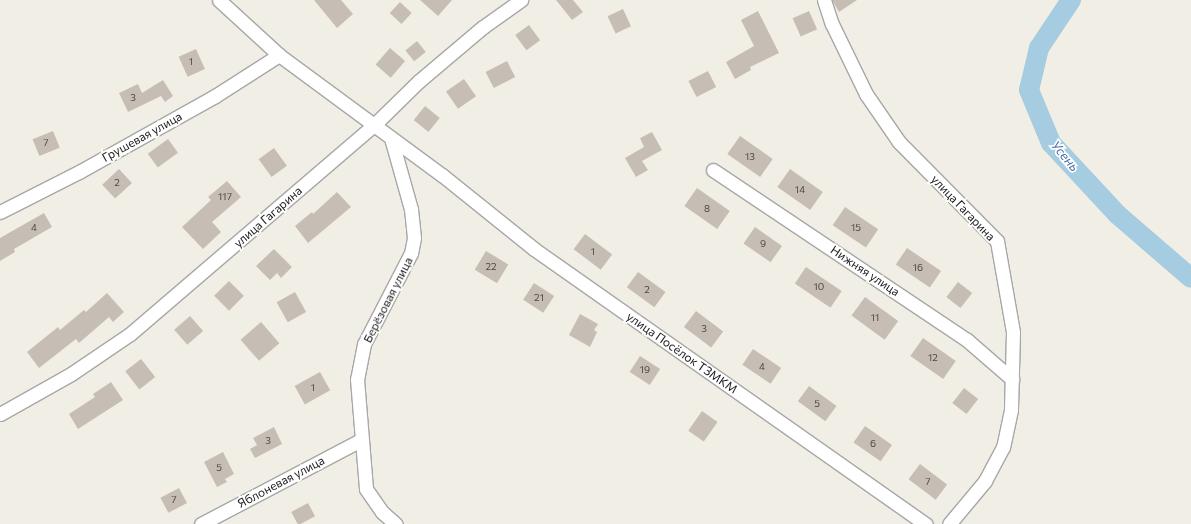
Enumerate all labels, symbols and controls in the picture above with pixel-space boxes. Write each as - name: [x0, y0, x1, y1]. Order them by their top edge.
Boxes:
- house number: 1: [189, 56, 193, 68]
- house number: 3: [130, 92, 136, 104]
- street label: Грушевая улица: [100, 109, 184, 165]
- house number: 7: [43, 137, 49, 149]
- water label: Усень: [1048, 138, 1082, 174]
- house number: 13: [745, 151, 755, 163]
- street label: улица Гагарина: [928, 172, 998, 244]
- house number: 2: [114, 177, 120, 189]
- street label: улица Гагарина: [231, 184, 305, 250]
- house number: 14: [795, 184, 805, 196]
- house number: 117: [218, 191, 232, 203]
- house number: 8: [704, 203, 710, 215]
- house number: 4: [31, 222, 37, 234]
- house number: 15: [851, 222, 861, 234]
- house number: 9: [760, 238, 766, 250]
- street label: Нижняя улица: [828, 243, 902, 299]
- house number: 1: [591, 246, 595, 258]
- street label: Берёзовая улица: [360, 255, 416, 345]
- house number: 22: [485, 261, 497, 273]
- house number: 16: [913, 262, 923, 274]
- house number: 10: [814, 281, 824, 293]
- house number: 2: [644, 284, 650, 296]
- house number: 21: [534, 292, 544, 304]
- street label: улица Посёлок ТЗМКМ: [624, 309, 740, 397]
- house number: 11: [871, 312, 879, 324]
- house number: 3: [701, 323, 707, 335]
- house number: 12: [928, 352, 938, 364]
- house number: 4: [759, 361, 765, 373]
- house number: 19: [640, 364, 650, 376]
- house number: 1: [311, 382, 315, 394]
- house number: 5: [814, 398, 820, 410]
- house number: 3: [265, 435, 271, 447]
- house number: 6: [870, 438, 876, 450]
- street label: Яблоневая улица: [235, 453, 327, 511]
- house number: 5: [216, 462, 222, 474]
- house number: 7: [925, 476, 931, 488]
- house number: 7: [171, 494, 177, 506]

